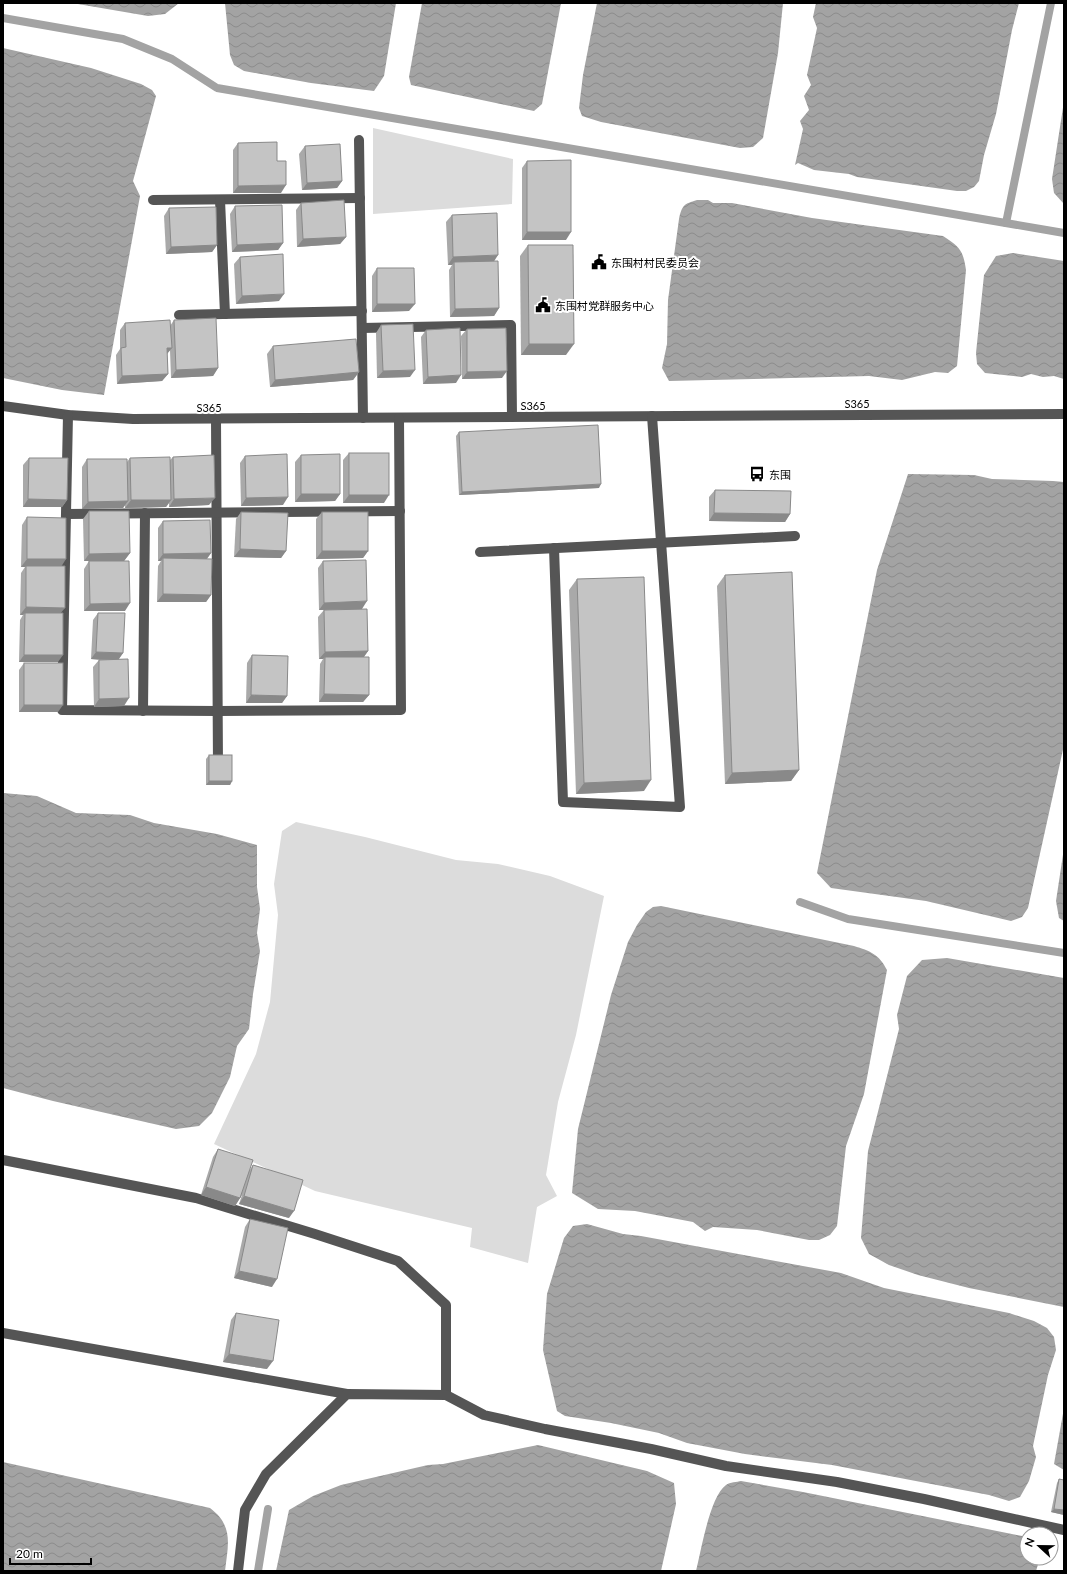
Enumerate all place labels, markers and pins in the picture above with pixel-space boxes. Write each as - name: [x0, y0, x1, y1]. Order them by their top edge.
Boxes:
- public building icon: 东围村村民委员会: [590, 253, 608, 271]
- place label: 东围村村民委员会: [611, 256, 699, 269]
- public building icon: 东围村党群服务中心: [534, 296, 552, 314]
- place label: 东围村党群服务中心: [555, 299, 654, 312]
- bus stop icon: 东围: [748, 465, 766, 483]
- place label: 东围: [769, 468, 791, 481]

